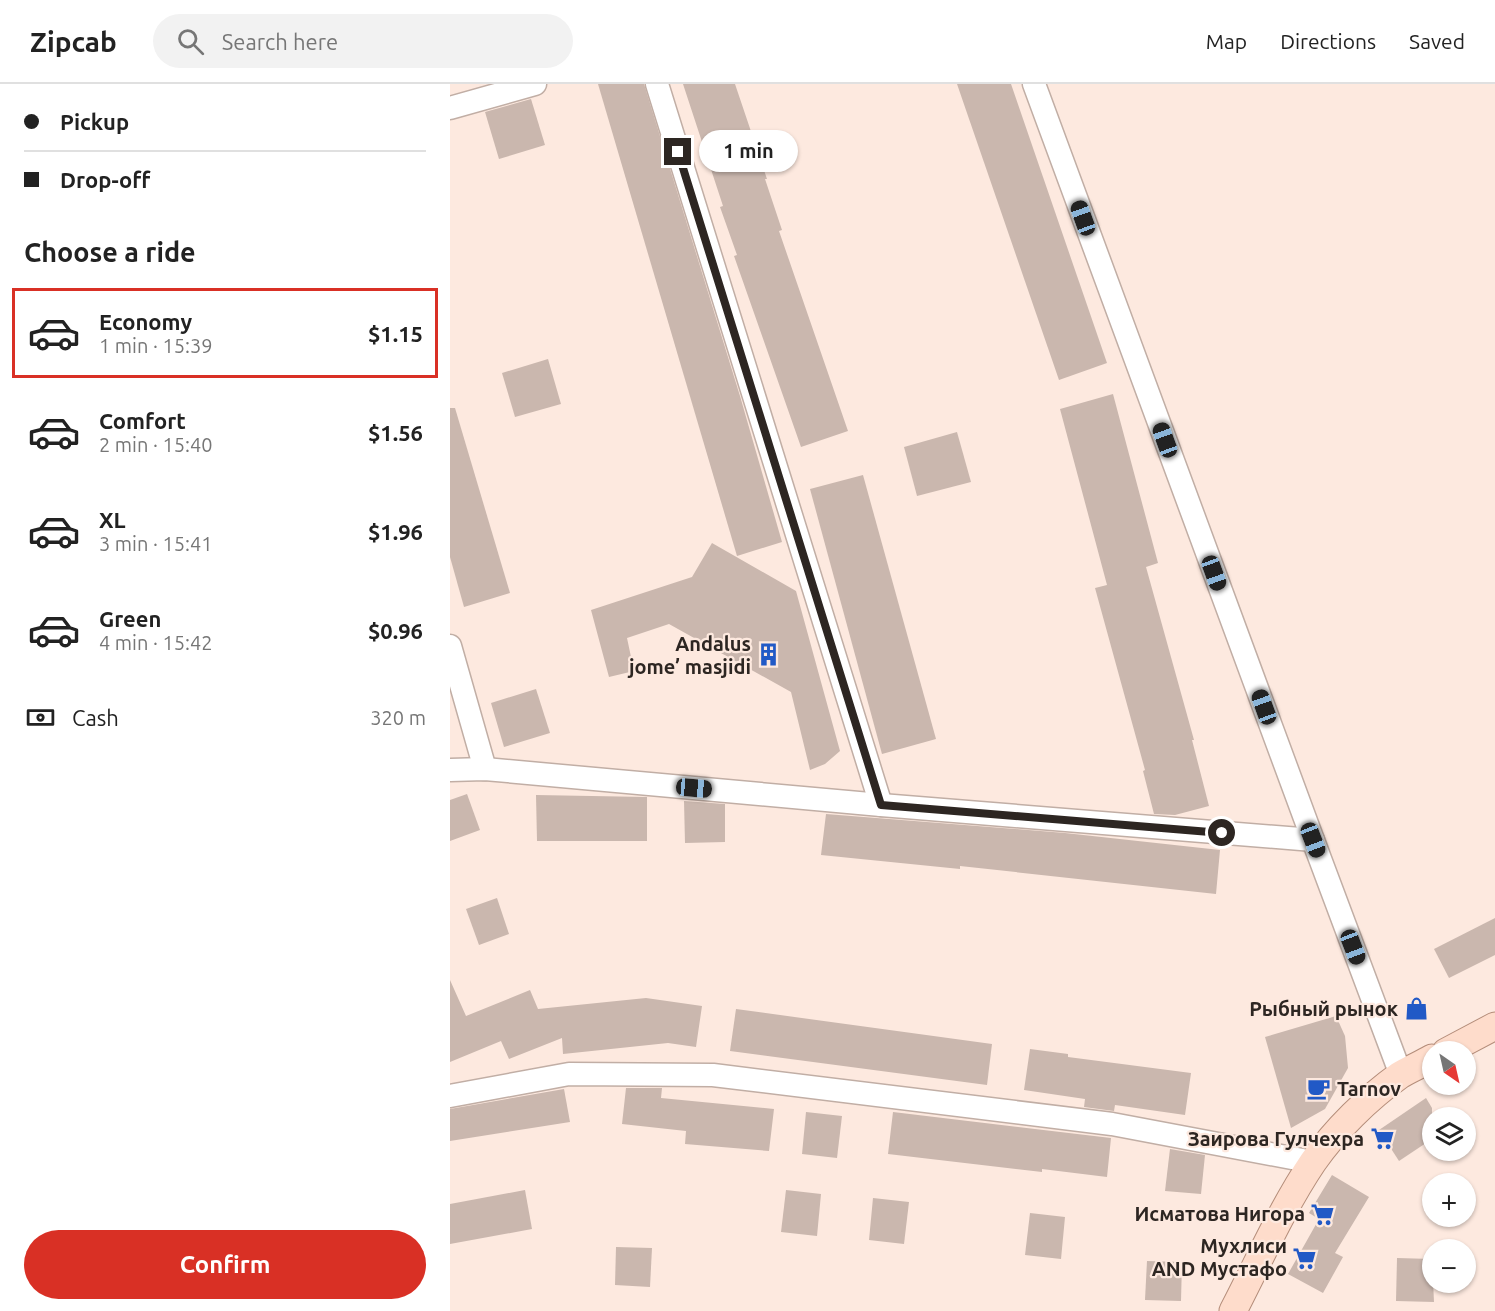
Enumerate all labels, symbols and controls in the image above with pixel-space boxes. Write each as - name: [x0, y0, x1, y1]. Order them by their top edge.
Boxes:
- search box: [153, 14, 573, 68]
- icon: search: [174, 25, 207, 58]
- text: Zipcab: [30, 26, 117, 57]
- text: Search here: [222, 29, 338, 54]
- text: Map: [1206, 29, 1247, 53]
- text: Directions: [1280, 29, 1376, 53]
- text: Saved: [1409, 29, 1465, 53]
- text: Pickup: [60, 109, 129, 134]
- callout: 1 min: [699, 131, 798, 173]
- route end: [664, 138, 691, 165]
- text: 1 min: [723, 139, 774, 162]
- text: Drop-off: [60, 167, 150, 192]
- car: [1068, 198, 1098, 238]
- text: Choose a ride: [24, 237, 196, 267]
- icon: car: [27, 306, 81, 360]
- text: Economy: [99, 309, 192, 334]
- text: $1.15: [368, 321, 423, 346]
- text: 1 min · 15:39: [99, 334, 213, 357]
- icon: car: [27, 405, 81, 459]
- text: Comfort: [99, 408, 186, 433]
- text: $1.56: [368, 420, 423, 445]
- car: [1150, 420, 1180, 460]
- text: 2 min · 15:40: [99, 433, 213, 456]
- icon: car: [27, 504, 81, 558]
- text: XL: [99, 507, 126, 532]
- text: $1.96: [368, 519, 423, 544]
- text: 3 min · 15:41: [99, 532, 213, 555]
- car: [1199, 553, 1229, 593]
- icon: car: [27, 603, 81, 657]
- text: Green: [99, 606, 161, 631]
- text: $0.96: [368, 618, 423, 643]
- text: 4 min · 15:42: [99, 631, 213, 654]
- place label: Andalus jome’ masjidi: [627, 632, 751, 678]
- building icon: Andalus jome’ masjidi: [756, 642, 782, 668]
- car: [1249, 687, 1279, 727]
- icon: cash: [24, 701, 57, 734]
- text: Cash: [72, 705, 119, 730]
- text: 320 m: [370, 706, 426, 729]
- car: [675, 777, 713, 799]
- route start: [1208, 819, 1235, 846]
- car: [1298, 820, 1328, 860]
- car: [1338, 927, 1368, 967]
- shop icon: Рыбный рынок: [1403, 996, 1429, 1022]
- place label: Рыбный рынок: [1249, 997, 1399, 1020]
- north arrow: [1422, 1041, 1476, 1095]
- map controls: [1422, 1041, 1476, 1293]
- cafe icon: Tarnov: [1306, 1076, 1332, 1102]
- place label: Tarnov: [1337, 1077, 1401, 1100]
- button: layers: [1422, 1107, 1476, 1161]
- supermarket icon: Заирова Гулчехра: [1369, 1126, 1395, 1152]
- place label: Заирова Гулчехра: [1188, 1127, 1364, 1150]
- button: +: [1422, 1173, 1476, 1227]
- supermarket icon: Исматова Нигора: [1310, 1201, 1336, 1227]
- place label: Исматова Нигора: [1134, 1202, 1305, 1225]
- button: Confirm: [24, 1230, 426, 1299]
- place label: Мухлиси AND Мустафо: [1152, 1234, 1287, 1280]
- button: −: [1422, 1239, 1476, 1293]
- supermarket icon: Мухлиси AND Мустафо: [1292, 1245, 1318, 1271]

